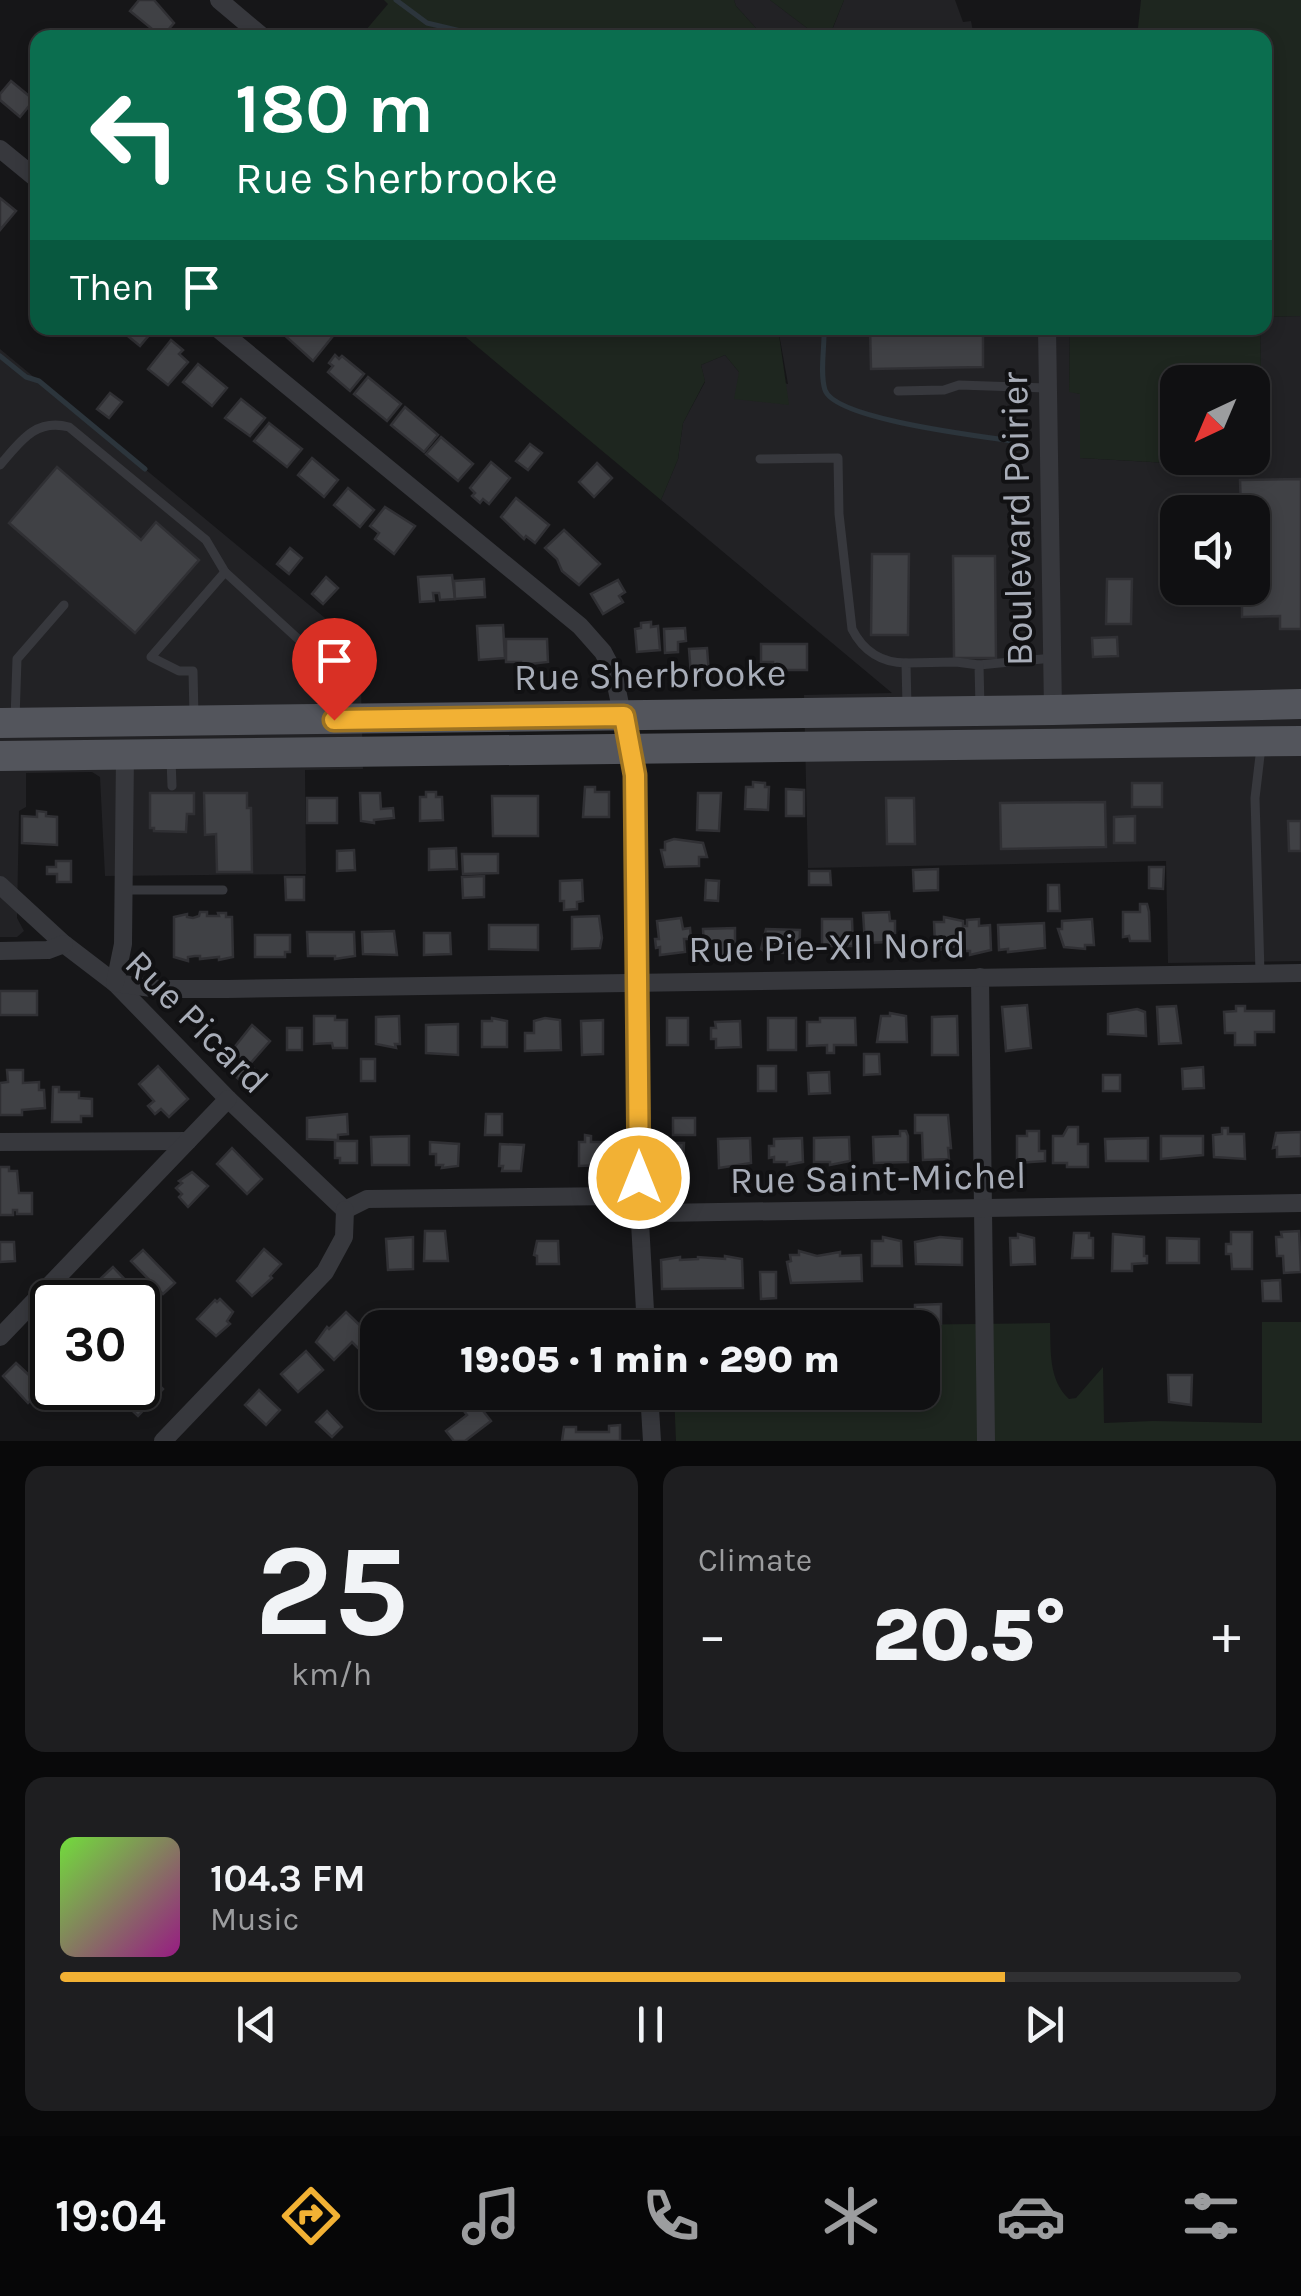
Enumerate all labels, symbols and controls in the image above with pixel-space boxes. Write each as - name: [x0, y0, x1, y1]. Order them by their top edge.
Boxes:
- text: 180 m: [235, 68, 434, 150]
- icon: left: [70, 70, 200, 200]
- text: Rue Sherbrooke: [235, 152, 558, 204]
- icon: arrive: [174, 260, 229, 315]
- text: Then: [70, 265, 154, 310]
- north arrow: [1160, 365, 1270, 475]
- map controls: [1160, 365, 1270, 605]
- street label: Boulevard Poirier: [992, 371, 1042, 667]
- button: sound: [1160, 495, 1270, 605]
- pin: [292, 618, 377, 721]
- icon: arrive: [307, 633, 362, 688]
- street label: Rue Sherbrooke: [513, 650, 787, 700]
- street label: Rue Pie-XII Nord: [688, 922, 966, 972]
- street label: Rue Picard: [116, 941, 278, 1103]
- position arrow: [587, 1126, 691, 1230]
- street label: Rue Saint-Michel: [729, 1153, 1027, 1203]
- speed limit sign: 30: [30, 1280, 160, 1410]
- text: 19:05 · 1 min · 290 m: [460, 1337, 840, 1382]
- text: 25: [254, 1515, 409, 1667]
- text: Climate: [698, 1542, 812, 1579]
- text: 20.5°: [872, 1591, 1067, 1679]
- text: −: [698, 1603, 727, 1667]
- text: +: [1212, 1603, 1241, 1667]
- text: km/h: [291, 1656, 372, 1693]
- text: 104.3 FM: [210, 1856, 366, 1901]
- text: Music: [210, 1901, 299, 1938]
- icon: previous: [229, 1997, 284, 2052]
- icon: pause: [623, 1997, 678, 2052]
- icon: next: [1017, 1997, 1072, 2052]
- icon: directions: [276, 2181, 346, 2251]
- icon: music: [456, 2181, 526, 2251]
- icon: phone: [636, 2181, 706, 2251]
- icon: climate: [816, 2181, 886, 2251]
- icon: car: [996, 2181, 1066, 2251]
- icon: filters: [1176, 2181, 1246, 2251]
- text: 19:04: [55, 2190, 166, 2242]

